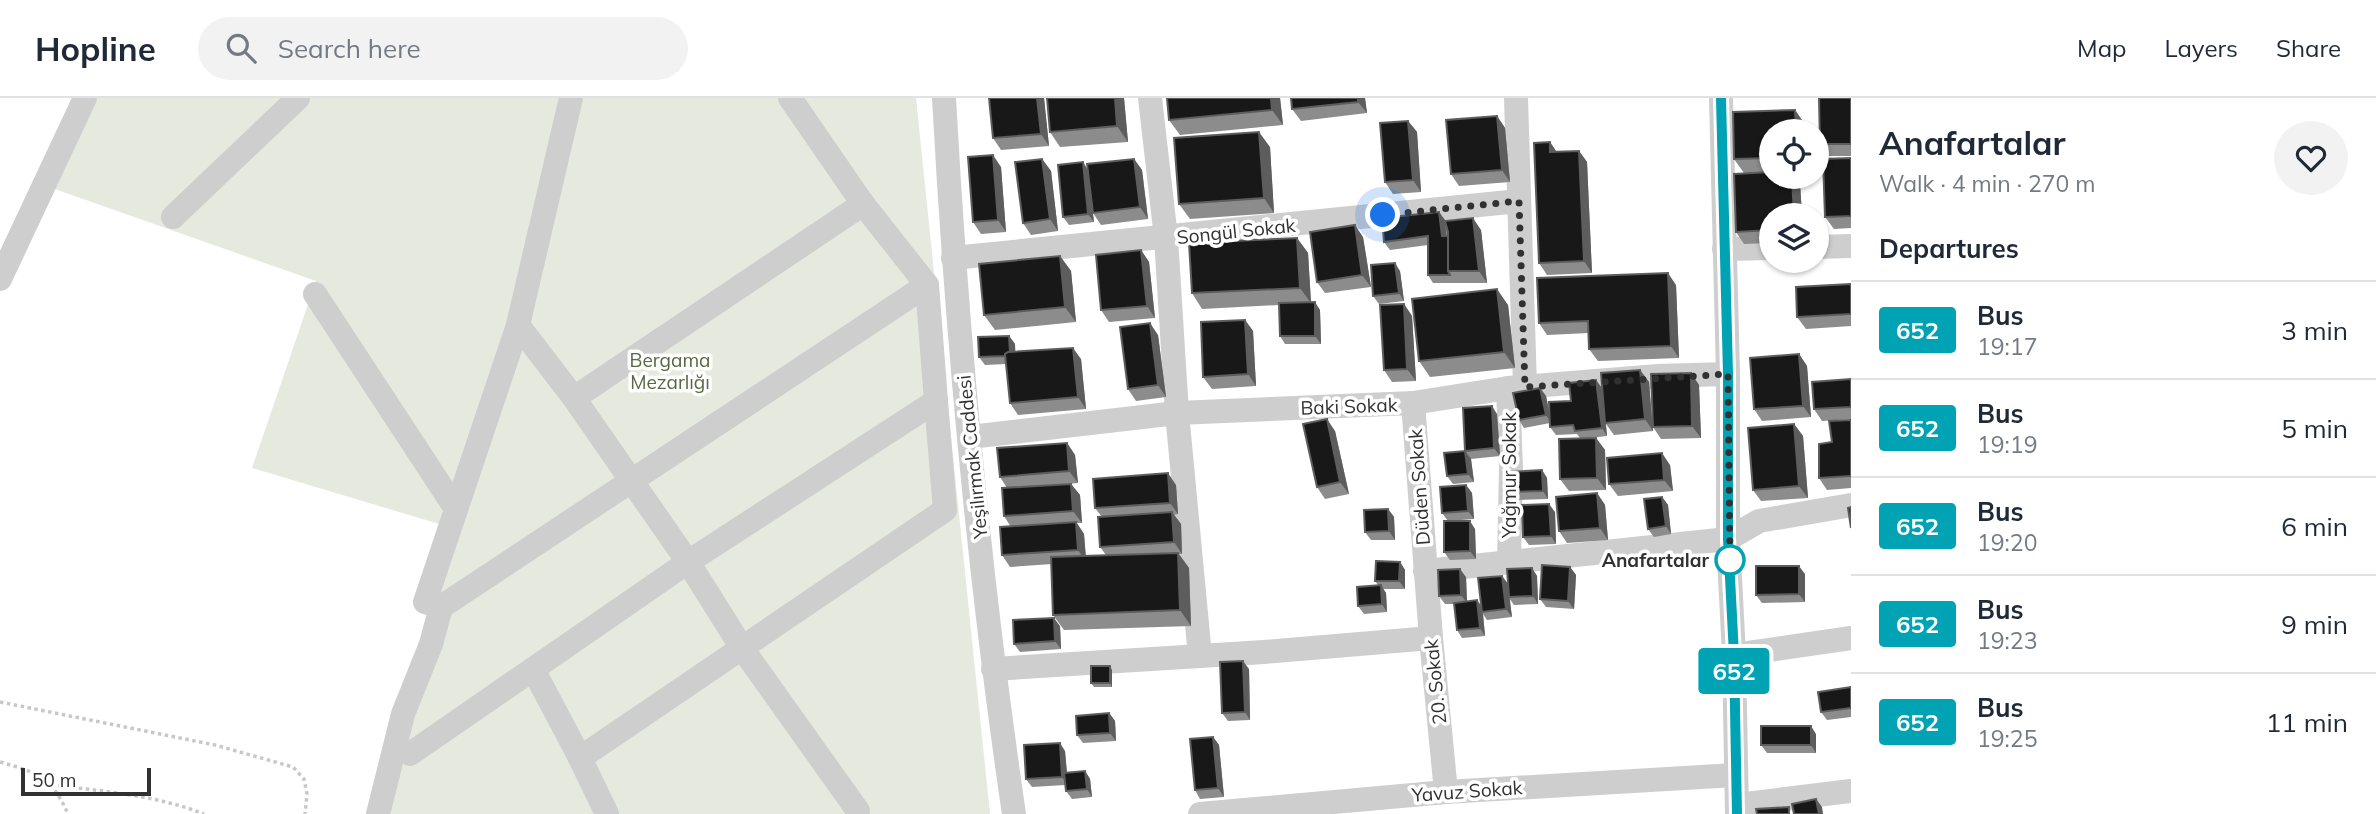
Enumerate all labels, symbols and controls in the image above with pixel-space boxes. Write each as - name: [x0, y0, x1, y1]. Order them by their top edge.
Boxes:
- search box: [198, 17, 688, 80]
- text: Hopline: [35, 28, 156, 69]
- icon: search: [222, 29, 260, 67]
- text: Search here: [278, 32, 421, 65]
- text: Map: [2077, 33, 2126, 63]
- text: Layers: [2164, 33, 2238, 63]
- text: Share: [2276, 33, 2341, 63]
- map controls: [1759, 119, 1829, 273]
- button: locate: [1759, 119, 1829, 189]
- button: heart: [2274, 121, 2348, 195]
- text: Anafartalar: [1879, 122, 2065, 163]
- text: Walk · 4 min · 270 m: [1879, 169, 2096, 198]
- your location: [1365, 197, 1400, 232]
- button: layers: [1759, 203, 1829, 273]
- street label: Songül Sokak: [1175, 213, 1297, 249]
- text: Departures: [1879, 232, 2019, 265]
- text: Bus: [1977, 299, 2023, 332]
- text: 3 min: [2281, 314, 2348, 347]
- text: 652: [1896, 315, 1939, 345]
- text: 19:17: [1977, 332, 2037, 361]
- park label: Bergama Mezarlığı: [630, 348, 710, 394]
- street label: Yeşilırmak Caddesi: [951, 374, 993, 541]
- street label: Baki Sokak: [1300, 392, 1398, 420]
- text: Bus: [1977, 397, 2023, 430]
- street label: Yağmur Sokak: [1497, 412, 1521, 539]
- text: 5 min: [2281, 412, 2348, 445]
- text: 652: [1896, 413, 1939, 443]
- street label: Düden Sokak: [1403, 428, 1435, 546]
- text: 19:19: [1977, 430, 2037, 459]
- text: Bus: [1977, 495, 2023, 528]
- text: 6 min: [2281, 510, 2348, 543]
- text: 652: [1896, 511, 1939, 541]
- text: 19:20: [1977, 528, 2037, 557]
- marker: Anafartalar: [1715, 545, 1745, 575]
- place label: Anafartalar: [1602, 548, 1710, 572]
- text: Bus: [1977, 593, 2023, 626]
- text: 9 min: [2281, 608, 2348, 641]
- text: 652: [1896, 609, 1939, 639]
- text: 19:23: [1977, 626, 2037, 655]
- street label: 20. Sokak: [1419, 638, 1451, 726]
- line badge: 652: [1694, 648, 1774, 694]
- text: 652: [1712, 656, 1756, 686]
- text: Bus: [1977, 691, 2023, 724]
- text: 11 min: [2266, 706, 2348, 739]
- text: 652: [1896, 707, 1939, 737]
- text: 19:25: [1977, 724, 2037, 753]
- scale bar: [21, 765, 150, 797]
- text: 50 m: [32, 768, 76, 792]
- street label: Yavuz Sokak: [1410, 775, 1523, 807]

